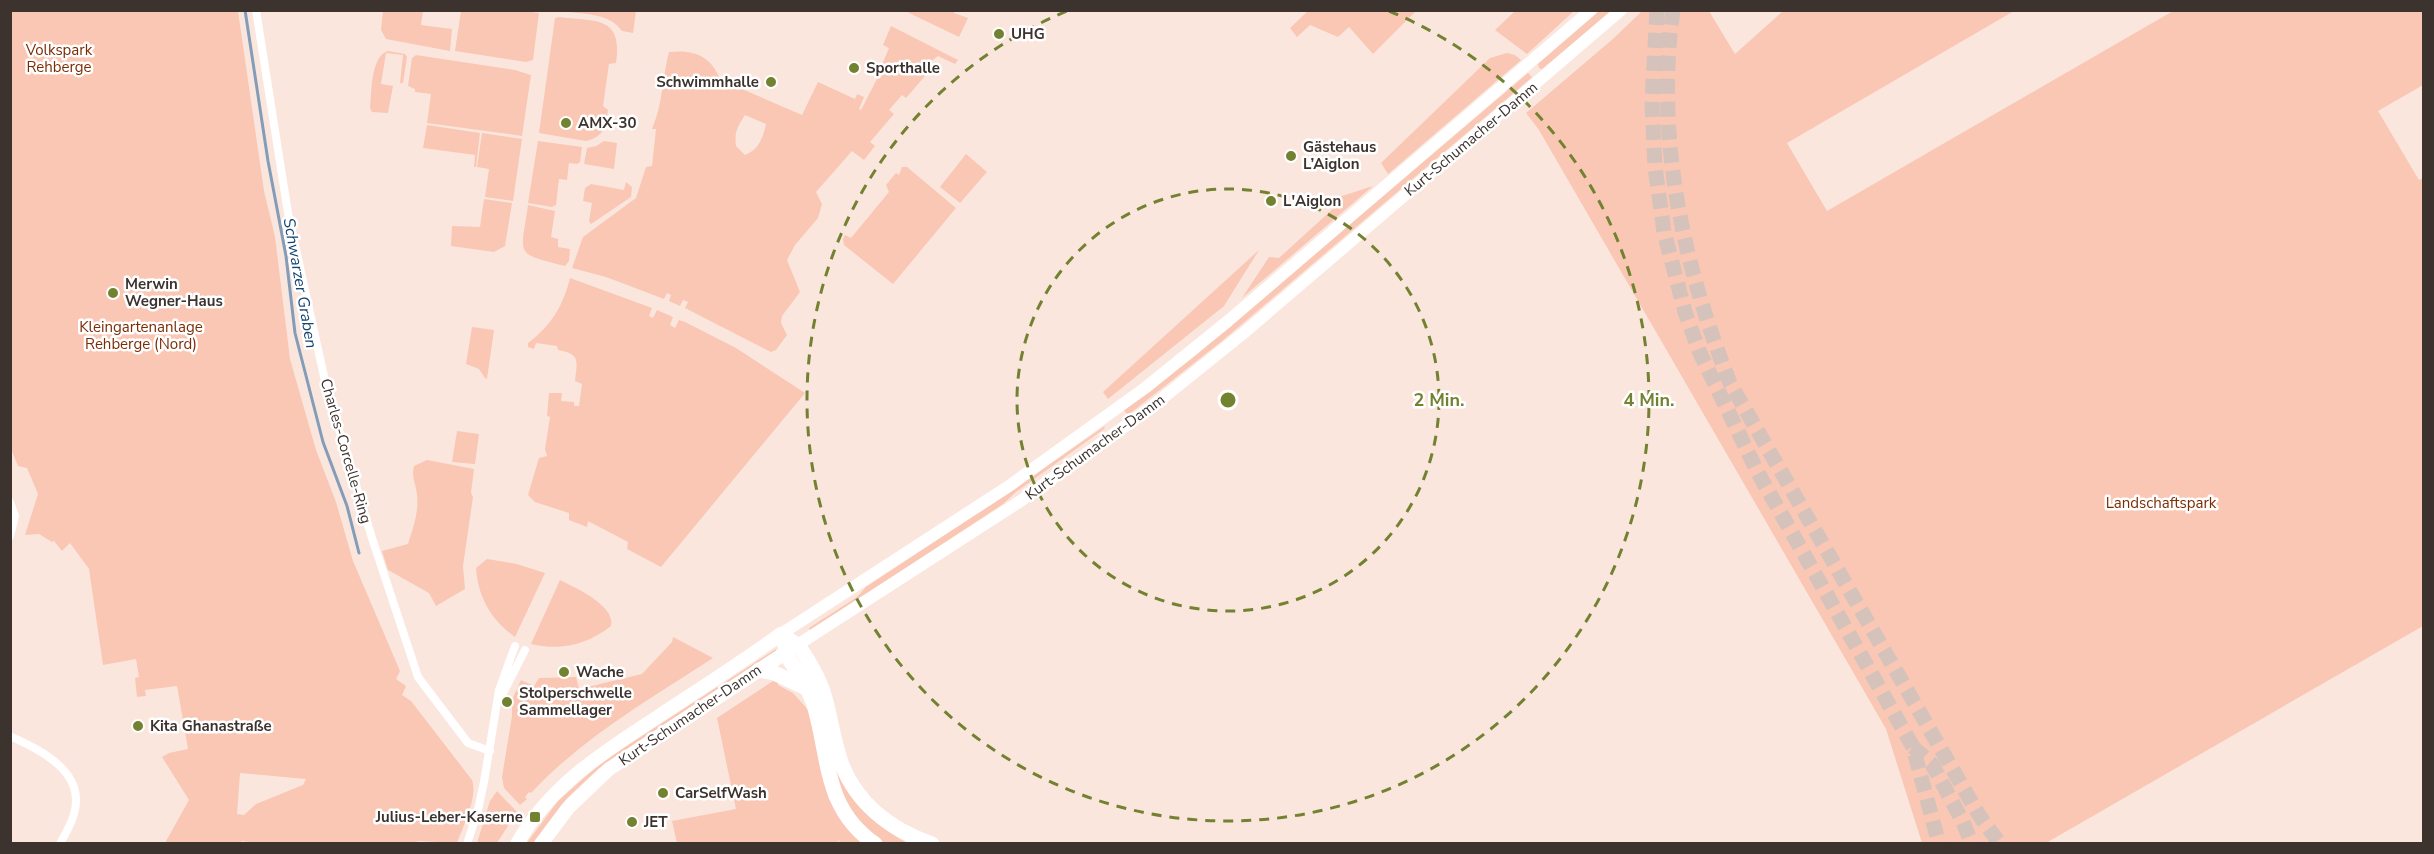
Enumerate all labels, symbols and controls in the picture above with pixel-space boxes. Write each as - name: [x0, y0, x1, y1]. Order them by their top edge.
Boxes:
- place label: UHG: [1011, 24, 1045, 44]
- marker: UHG: [992, 27, 1006, 41]
- park label: Volkspark Rehberge: [25, 40, 93, 77]
- place label: Sporthalle: [866, 58, 940, 78]
- marker: Sporthalle: [847, 61, 861, 75]
- place label: Schwimmhalle: [656, 72, 759, 92]
- marker: Schwimmhalle: [764, 75, 778, 89]
- street label: Kurt-Schumacher-Damm: [1400, 77, 1542, 201]
- place label: AMX-30: [578, 113, 636, 133]
- marker: AMX-30: [559, 116, 573, 130]
- place label: Gästehaus L’Aiglon: [1303, 137, 1376, 174]
- marker: Gästehaus L’Aiglon: [1284, 149, 1298, 163]
- place label: L'Aiglon: [1283, 191, 1341, 211]
- marker: L'Aiglon: [1264, 194, 1278, 208]
- water label: Schwarzer Graben: [278, 216, 322, 350]
- place label: Merwin Wegner-Haus: [125, 274, 223, 311]
- marker: Merwin Wegner-Haus: [106, 286, 120, 300]
- park label: Kleingartenanlage Rehberge (Nord): [79, 317, 203, 354]
- street label: Charles-Corcelle-Ring: [316, 376, 376, 526]
- text: 2 Min.: [1414, 388, 1464, 412]
- text: 4 Min.: [1624, 388, 1674, 412]
- street label: Kurt-Schumacher-Damm: [1021, 390, 1169, 504]
- centre of rings: [1218, 390, 1238, 410]
- park label: Landschaftspark: [2106, 493, 2217, 513]
- street label: Kurt-Schumacher-Damm: [615, 660, 765, 770]
- place label: Wache: [576, 662, 624, 682]
- marker: Wache: [557, 665, 571, 679]
- place label: Stolperschwelle Sammellager: [519, 683, 632, 720]
- marker: Stolperschwelle Sammellager: [500, 695, 514, 709]
- place label: Kita Ghanastraße: [150, 716, 272, 736]
- marker: Kita Ghanastraße: [131, 719, 145, 733]
- place label: CarSelfWash: [675, 783, 767, 803]
- marker: CarSelfWash: [656, 786, 670, 800]
- place label: Julius-Leber-Kaserne: [375, 807, 523, 827]
- marker: Julius-Leber-Kaserne: [528, 810, 542, 824]
- place label: JET: [643, 812, 668, 832]
- marker: JET: [625, 815, 639, 829]

